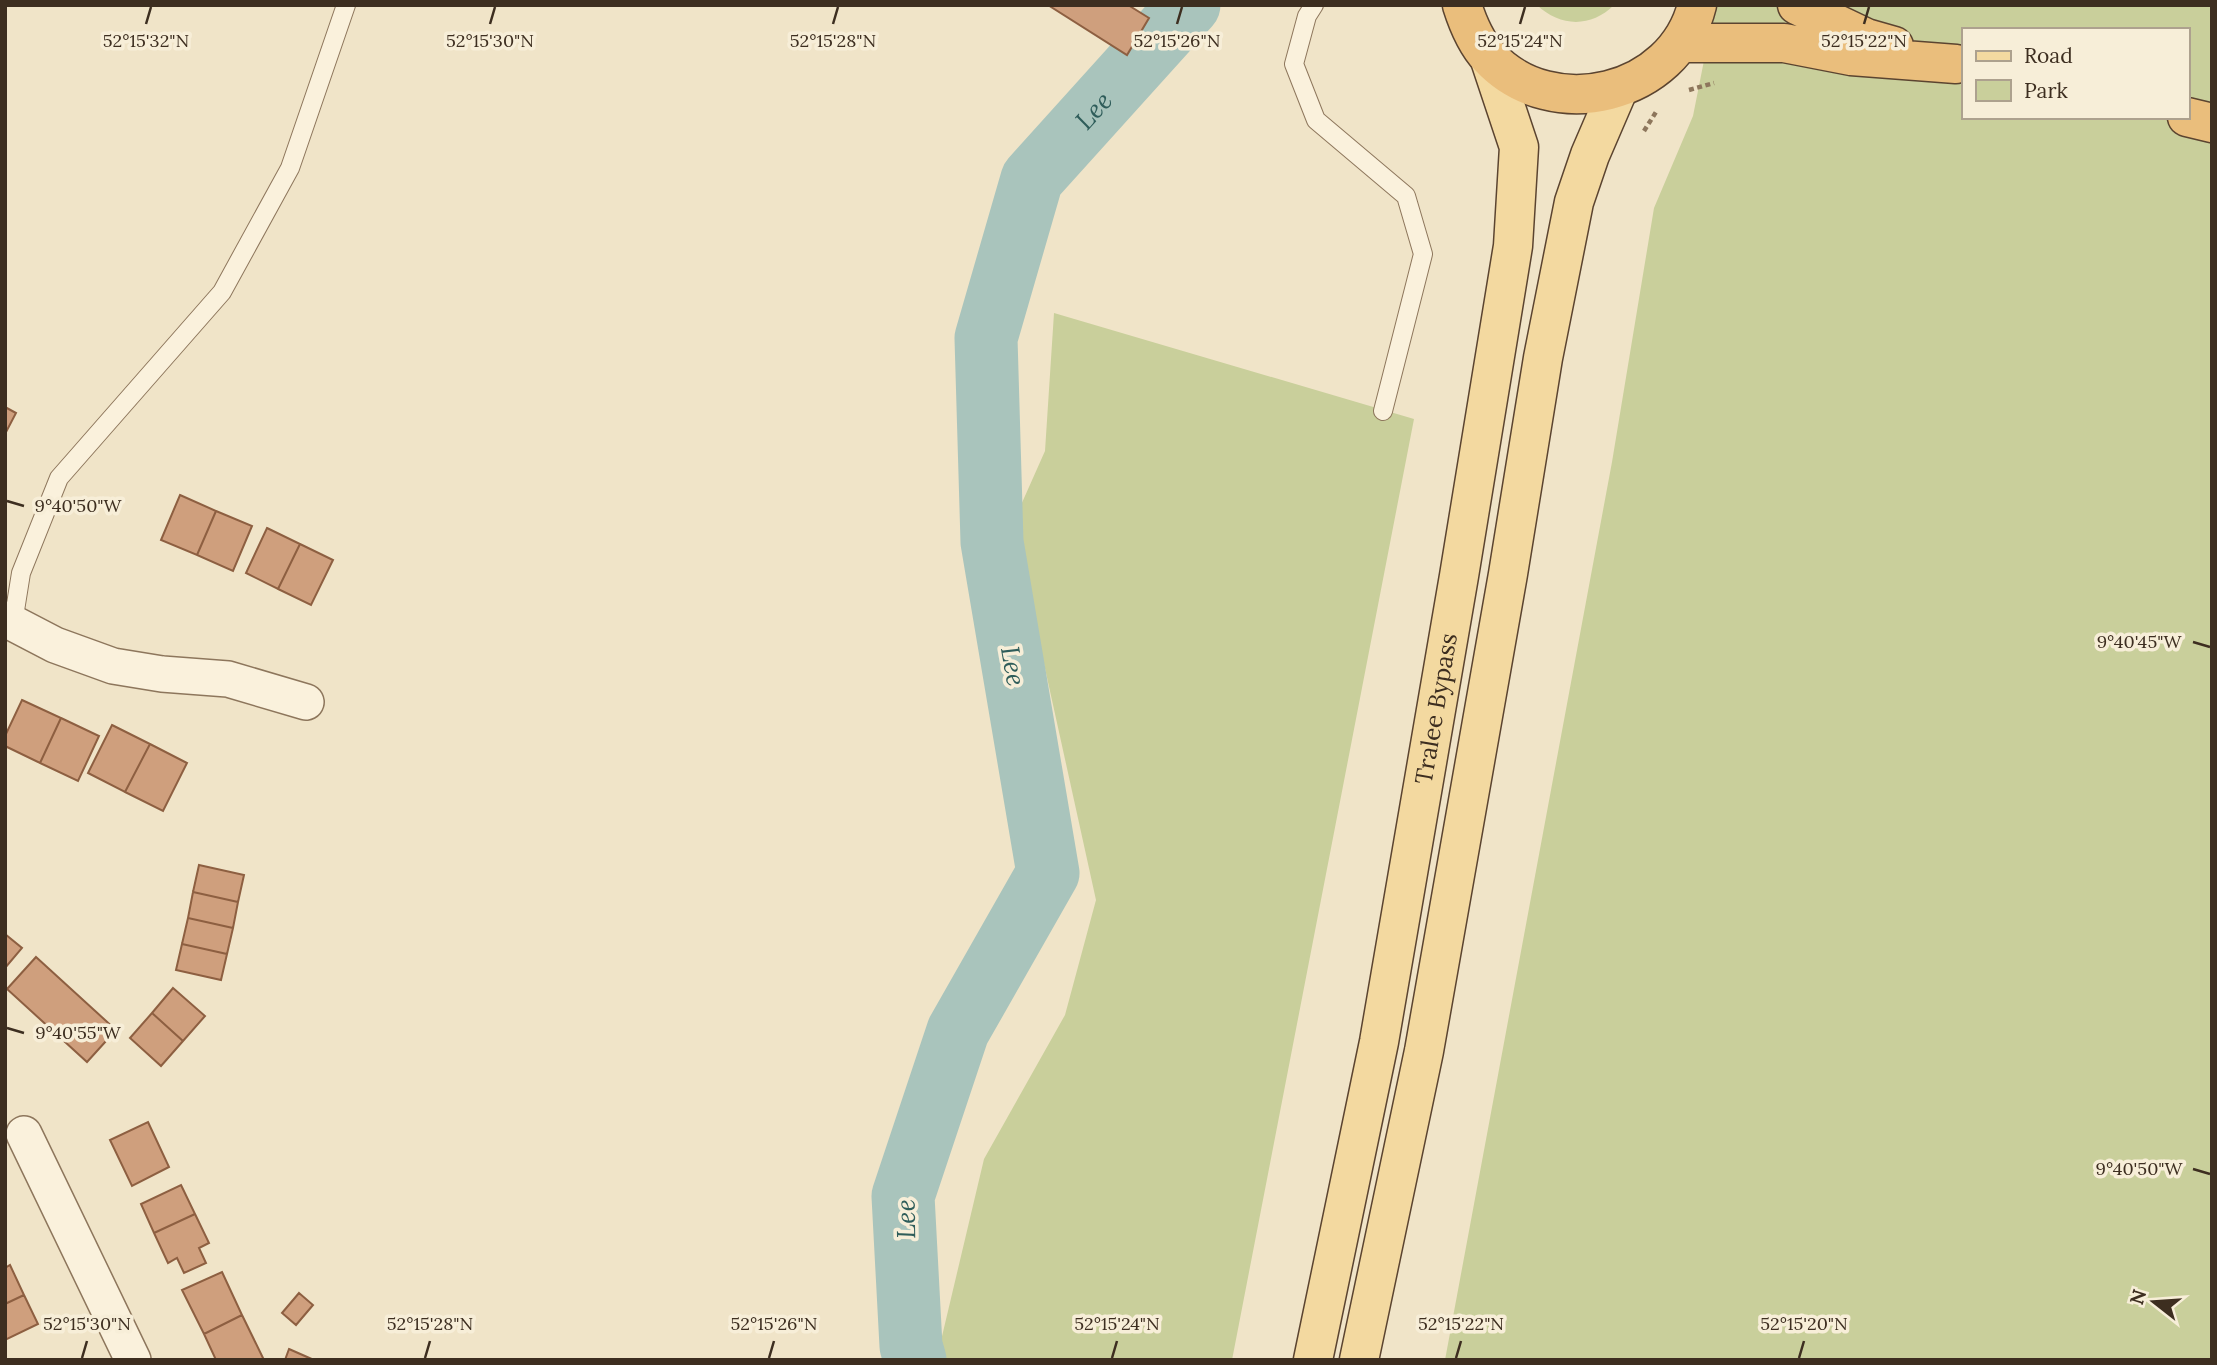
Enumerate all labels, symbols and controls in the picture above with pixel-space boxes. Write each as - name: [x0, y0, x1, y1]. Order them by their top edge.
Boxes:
- legend: [1962, 28, 2189, 119]
- text: 52°15'32"N: [103, 29, 189, 52]
- text: 52°15'30"N: [446, 29, 534, 52]
- text: 52°15'28"N: [790, 29, 876, 52]
- text: 52°15'26"N: [1134, 29, 1220, 52]
- text: 52°15'24"N: [1477, 29, 1563, 52]
- text: 52°15'22"N: [1821, 29, 1907, 52]
- text: Road: [2024, 42, 2073, 69]
- text: Park: [2024, 77, 2068, 104]
- water label: Lee: [1068, 84, 1119, 136]
- text: 9°40'50"W: [35, 494, 123, 517]
- text: 9°40'45"W: [2097, 630, 2182, 653]
- street label: Tralee Bypass: [1408, 631, 1464, 786]
- water label: Lee: [994, 643, 1033, 688]
- text: 9°40'55"W: [35, 1021, 122, 1044]
- text: 9°40'50"W: [2096, 1157, 2184, 1180]
- water label: Lee: [889, 1199, 922, 1239]
- north arrow: [2119, 1267, 2189, 1337]
- text: N: [2124, 1286, 2151, 1308]
- text: 52°15'30"N: [43, 1312, 131, 1335]
- text: 52°15'28"N: [387, 1312, 473, 1335]
- text: 52°15'26"N: [731, 1312, 817, 1335]
- text: 52°15'24"N: [1074, 1312, 1160, 1335]
- text: 52°15'22"N: [1418, 1312, 1504, 1335]
- text: 52°15'20"N: [1760, 1312, 1848, 1335]

